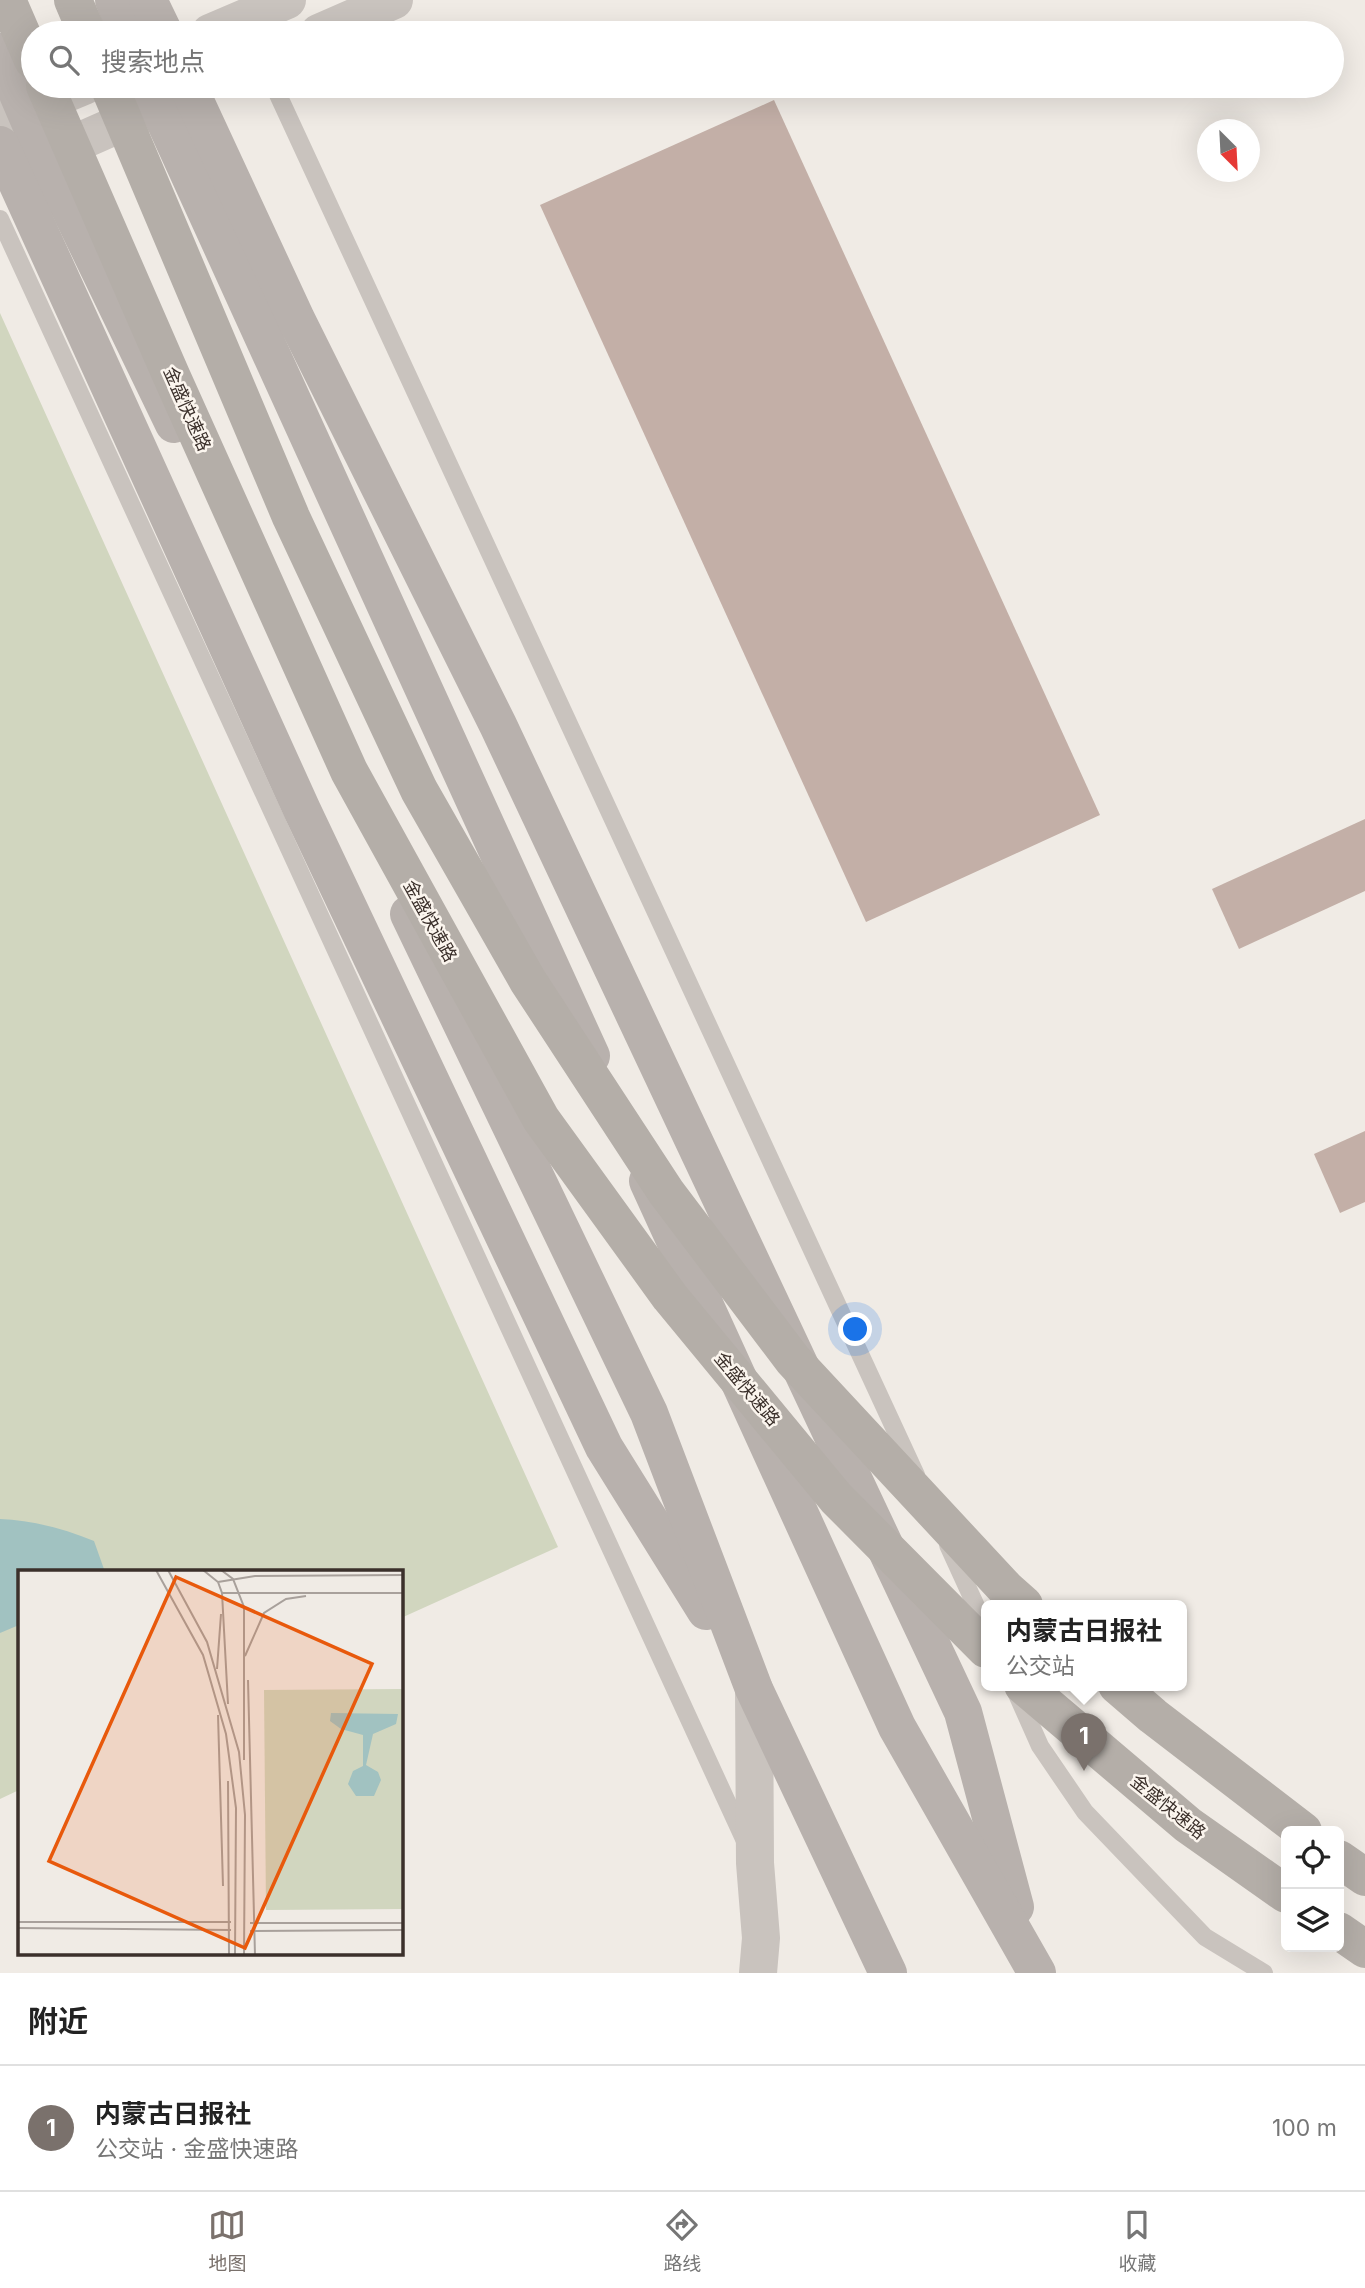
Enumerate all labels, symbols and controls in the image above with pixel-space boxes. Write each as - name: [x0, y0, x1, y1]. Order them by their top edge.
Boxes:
- search box: [21, 21, 1344, 98]
- icon: search: [45, 41, 83, 79]
- text: 搜索地点: [101, 46, 205, 77]
- north arrow: [1197, 119, 1260, 182]
- street label: 金盛快速路: [160, 363, 215, 454]
- street label: 金盛快速路: [399, 876, 461, 965]
- your location: [838, 1312, 872, 1346]
- street label: 金盛快速路: [710, 1347, 784, 1430]
- inset map: [18, 1570, 402, 1955]
- popup: [981, 1600, 1187, 1691]
- text: 内蒙古日报社: [1006, 1615, 1162, 1646]
- text: 公交站: [1006, 1652, 1075, 1680]
- pin: 1: [1061, 1713, 1107, 1771]
- street label: 金盛快速路: [1127, 1770, 1210, 1843]
- map controls: [1281, 1826, 1344, 1952]
- button: locate: [1281, 1826, 1344, 1889]
- button: layers: [1281, 1889, 1344, 1952]
- text: 附近: [28, 2003, 88, 2039]
- text: 内蒙古日报社: [95, 2098, 251, 2129]
- text: 1: [46, 2114, 56, 2142]
- text: 100 m: [1272, 2114, 1337, 2142]
- text: 公交站 · 金盛快速路: [95, 2135, 299, 2163]
- tab: 地图: [208, 2206, 247, 2275]
- tab: 路线: [663, 2206, 702, 2275]
- tab: 收藏: [1118, 2206, 1157, 2275]

